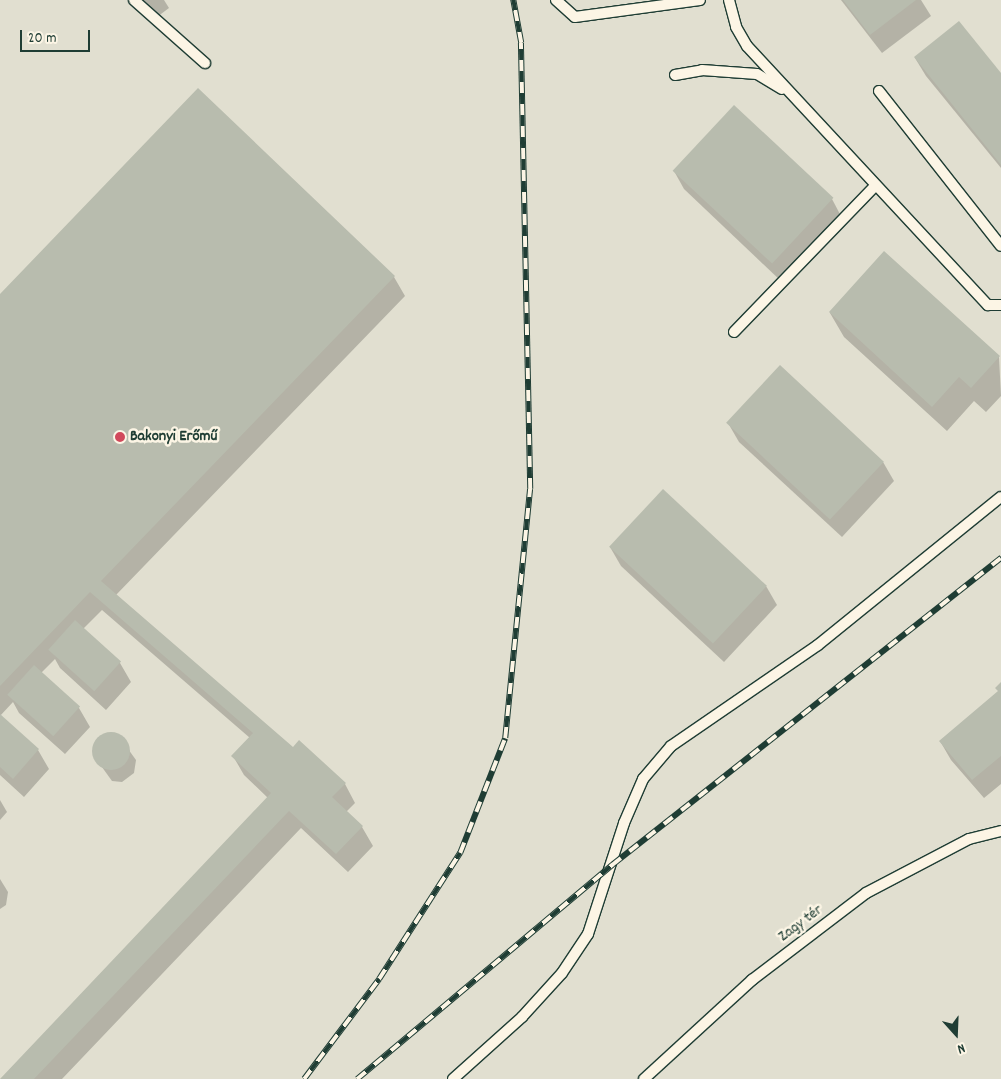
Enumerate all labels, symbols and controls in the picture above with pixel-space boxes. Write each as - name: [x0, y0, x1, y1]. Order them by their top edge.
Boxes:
- scale bar: [22, 20, 92, 52]
- text: 20 m: [28, 28, 56, 50]
- place label: Bakonyi Erőmű: [130, 427, 217, 447]
- marker: Bakonyi Erőmű: [114, 431, 126, 443]
- street label: Zagy tér: [775, 901, 827, 947]
- north arrow: [931, 1009, 981, 1059]
- text: N: [954, 1038, 968, 1059]

